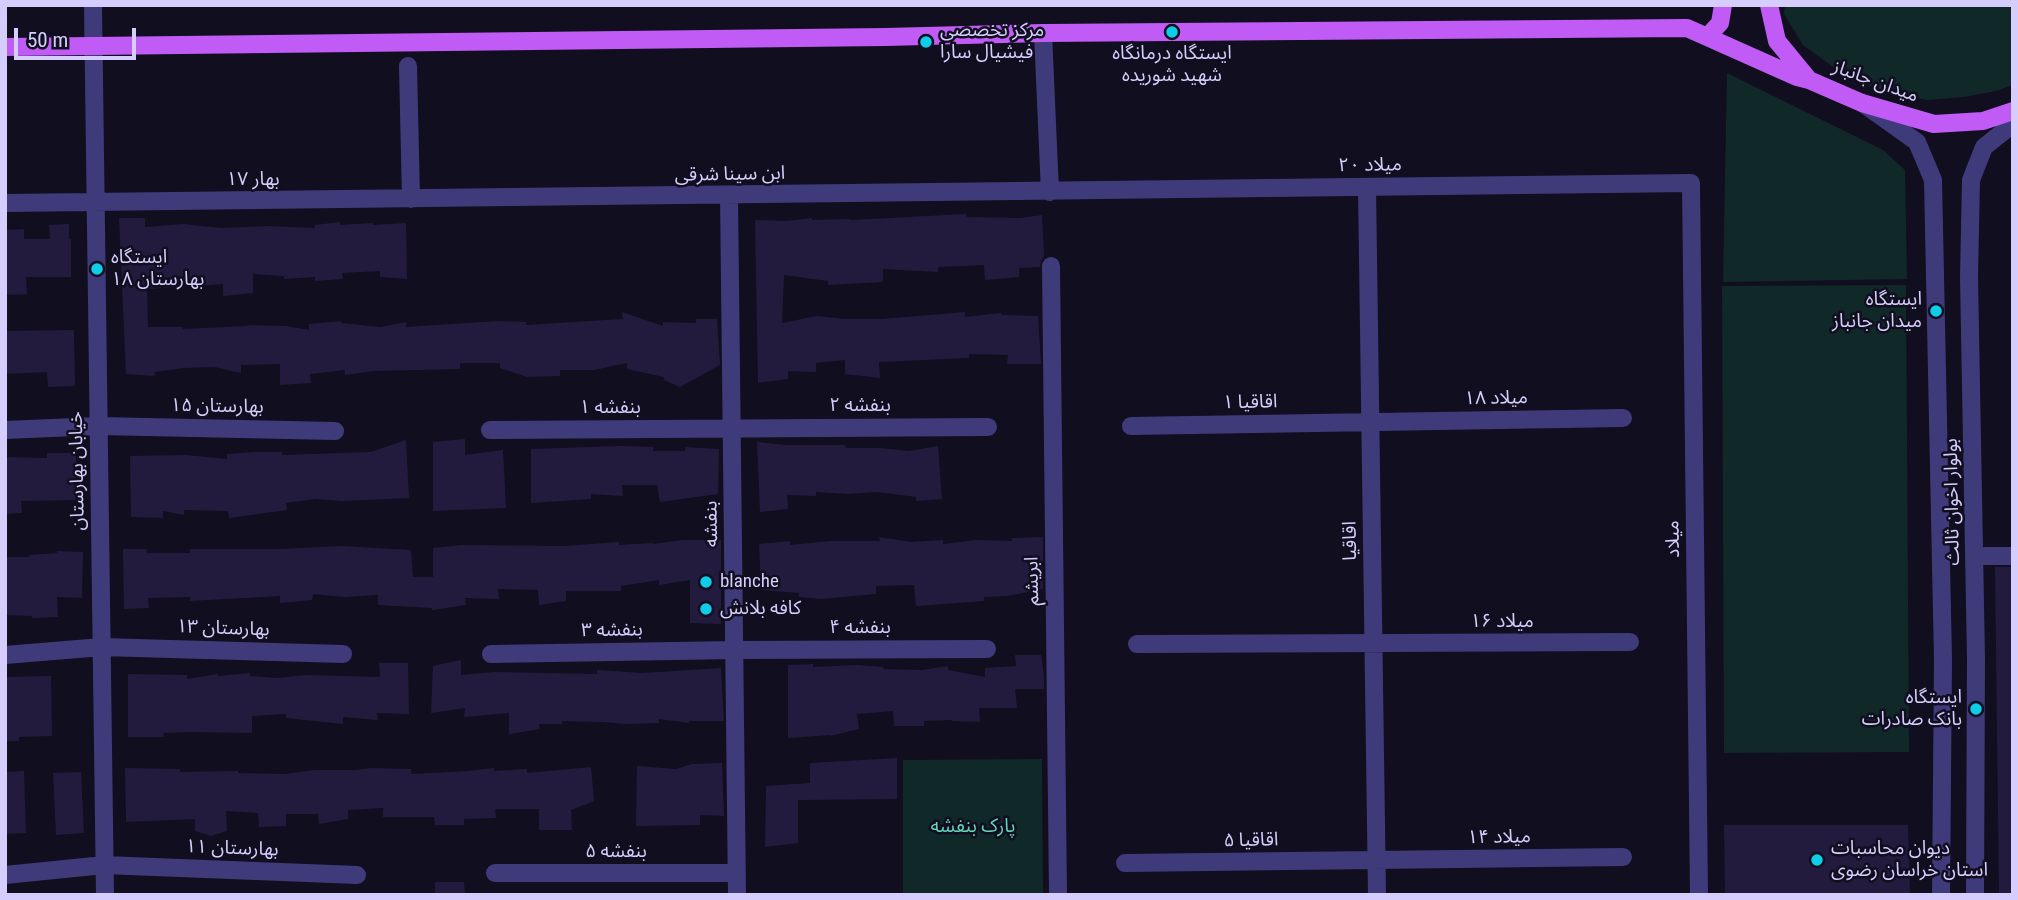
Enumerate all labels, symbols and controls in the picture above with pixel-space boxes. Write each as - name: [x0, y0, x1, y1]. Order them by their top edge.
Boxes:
- scale bar: [18, 14, 140, 58]
- place label: مرکز تخصصی فیشیال سارا: [940, 20, 1044, 64]
- marker: ایستگاه درمانگاه شهید شوریده: [1164, 24, 1180, 40]
- text: 50 m: [27, 28, 68, 52]
- marker: مرکز تخصصی فیشیال سارا: [918, 34, 934, 50]
- place label: ایستگاه درمانگاه شهید شوریده: [1112, 43, 1232, 87]
- street label: میدان جانباز: [1829, 56, 1921, 108]
- street label: میلاد ۲۰: [1338, 154, 1402, 178]
- street label: ابن سینا شرقی: [675, 163, 785, 187]
- street label: بهار ۱۷: [226, 169, 280, 191]
- place label: ایستگاه بهارستان ۱۸: [111, 247, 204, 291]
- marker: ایستگاه بهارستان ۱۸: [89, 261, 105, 277]
- place label: ایستگاه میدان جانباز: [1832, 289, 1922, 333]
- marker: ایستگاه میدان جانباز: [1928, 303, 1944, 319]
- street label: میلاد ۱۸: [1464, 387, 1528, 411]
- street label: اقاقیا ۱: [1222, 391, 1278, 415]
- street label: بهارستان ۱۵: [170, 395, 264, 419]
- street label: بنفشه ۲: [829, 395, 891, 417]
- street label: بنفشه ۱: [579, 397, 641, 419]
- street label: خیابان بهارستان: [66, 411, 90, 531]
- street label: بولوار اخوان ثالث: [1940, 438, 1966, 566]
- street label: بنفشه: [700, 501, 724, 547]
- street label: میلاد: [1662, 520, 1686, 558]
- street label: اقاقیا: [1339, 521, 1363, 561]
- street label: ابریشم: [1021, 556, 1045, 606]
- place label: blanche: [720, 571, 779, 593]
- marker: blanche: [698, 574, 714, 590]
- place label: کافه بلانش: [720, 598, 801, 620]
- marker: کافه بلانش: [698, 601, 714, 617]
- street label: میلاد ۱۶: [1470, 611, 1534, 633]
- street label: بهارستان ۱۳: [176, 616, 270, 642]
- street label: بنفشه ۴: [829, 617, 891, 639]
- street label: بنفشه ۳: [581, 619, 643, 643]
- place label: ایستگاه بانک صادرات: [1862, 687, 1962, 731]
- marker: ایستگاه بانک صادرات: [1968, 701, 1984, 717]
- park label: پارک بنفشه: [931, 816, 1015, 838]
- street label: میلاد ۱۴: [1467, 826, 1531, 850]
- street label: اقاقیا ۵: [1223, 829, 1279, 853]
- street label: بهارستان ۱۱: [185, 836, 279, 862]
- place label: دیوان محاسبات استان خراسان رضوی: [1831, 838, 1988, 882]
- street label: بنفشه ۵: [585, 841, 647, 863]
- marker: دیوان محاسبات استان خراسان رضوی: [1809, 852, 1825, 868]

